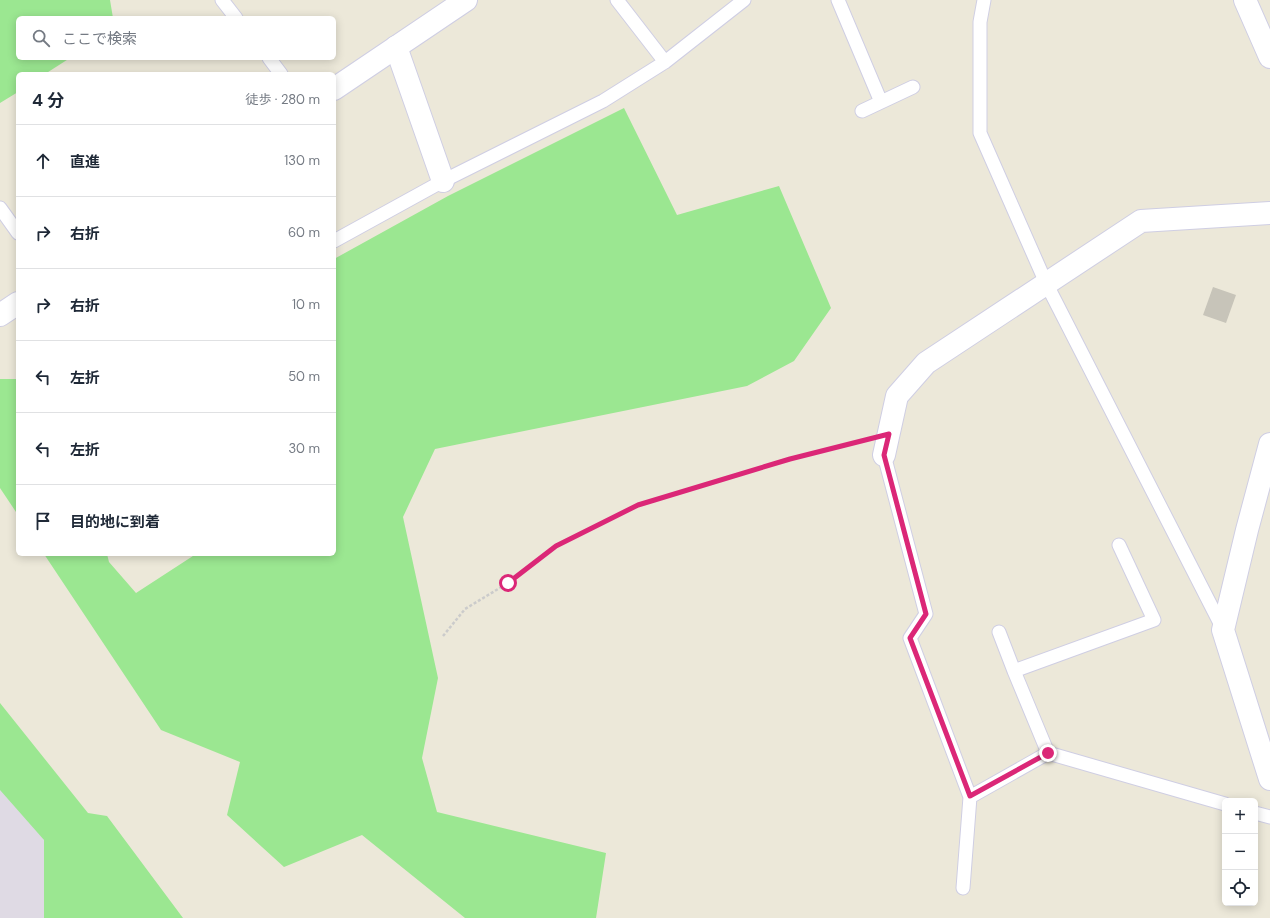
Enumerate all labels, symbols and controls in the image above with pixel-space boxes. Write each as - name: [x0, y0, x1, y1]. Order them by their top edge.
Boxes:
- search box: [16, 16, 336, 60]
- icon: search: [30, 27, 52, 49]
- text: ここで検索: [62, 29, 137, 49]
- text: 4 分: [32, 89, 64, 111]
- text: 徒歩 · 280 m: [245, 91, 320, 108]
- icon: ahead: [32, 150, 54, 172]
- text: 直進: [70, 152, 100, 172]
- text: 130 m: [284, 152, 320, 169]
- icon: right: [32, 222, 54, 244]
- text: 右折: [70, 224, 100, 244]
- text: 60 m: [288, 224, 320, 241]
- icon: right: [32, 294, 54, 316]
- text: 右折: [70, 296, 100, 316]
- text: 10 m: [292, 296, 320, 313]
- icon: left: [32, 366, 54, 388]
- text: 左折: [70, 368, 100, 388]
- text: 50 m: [288, 368, 320, 385]
- icon: left: [32, 438, 54, 460]
- text: 左折: [70, 440, 100, 460]
- text: 30 m: [288, 440, 320, 457]
- icon: arrive: [32, 510, 54, 532]
- text: 目的地に到着: [70, 512, 160, 532]
- route start: [499, 574, 517, 592]
- route end: [1039, 744, 1057, 762]
- map controls: [1222, 798, 1258, 906]
- button: +: [1222, 798, 1258, 834]
- button: −: [1222, 834, 1258, 870]
- button: locate: [1222, 870, 1258, 906]

